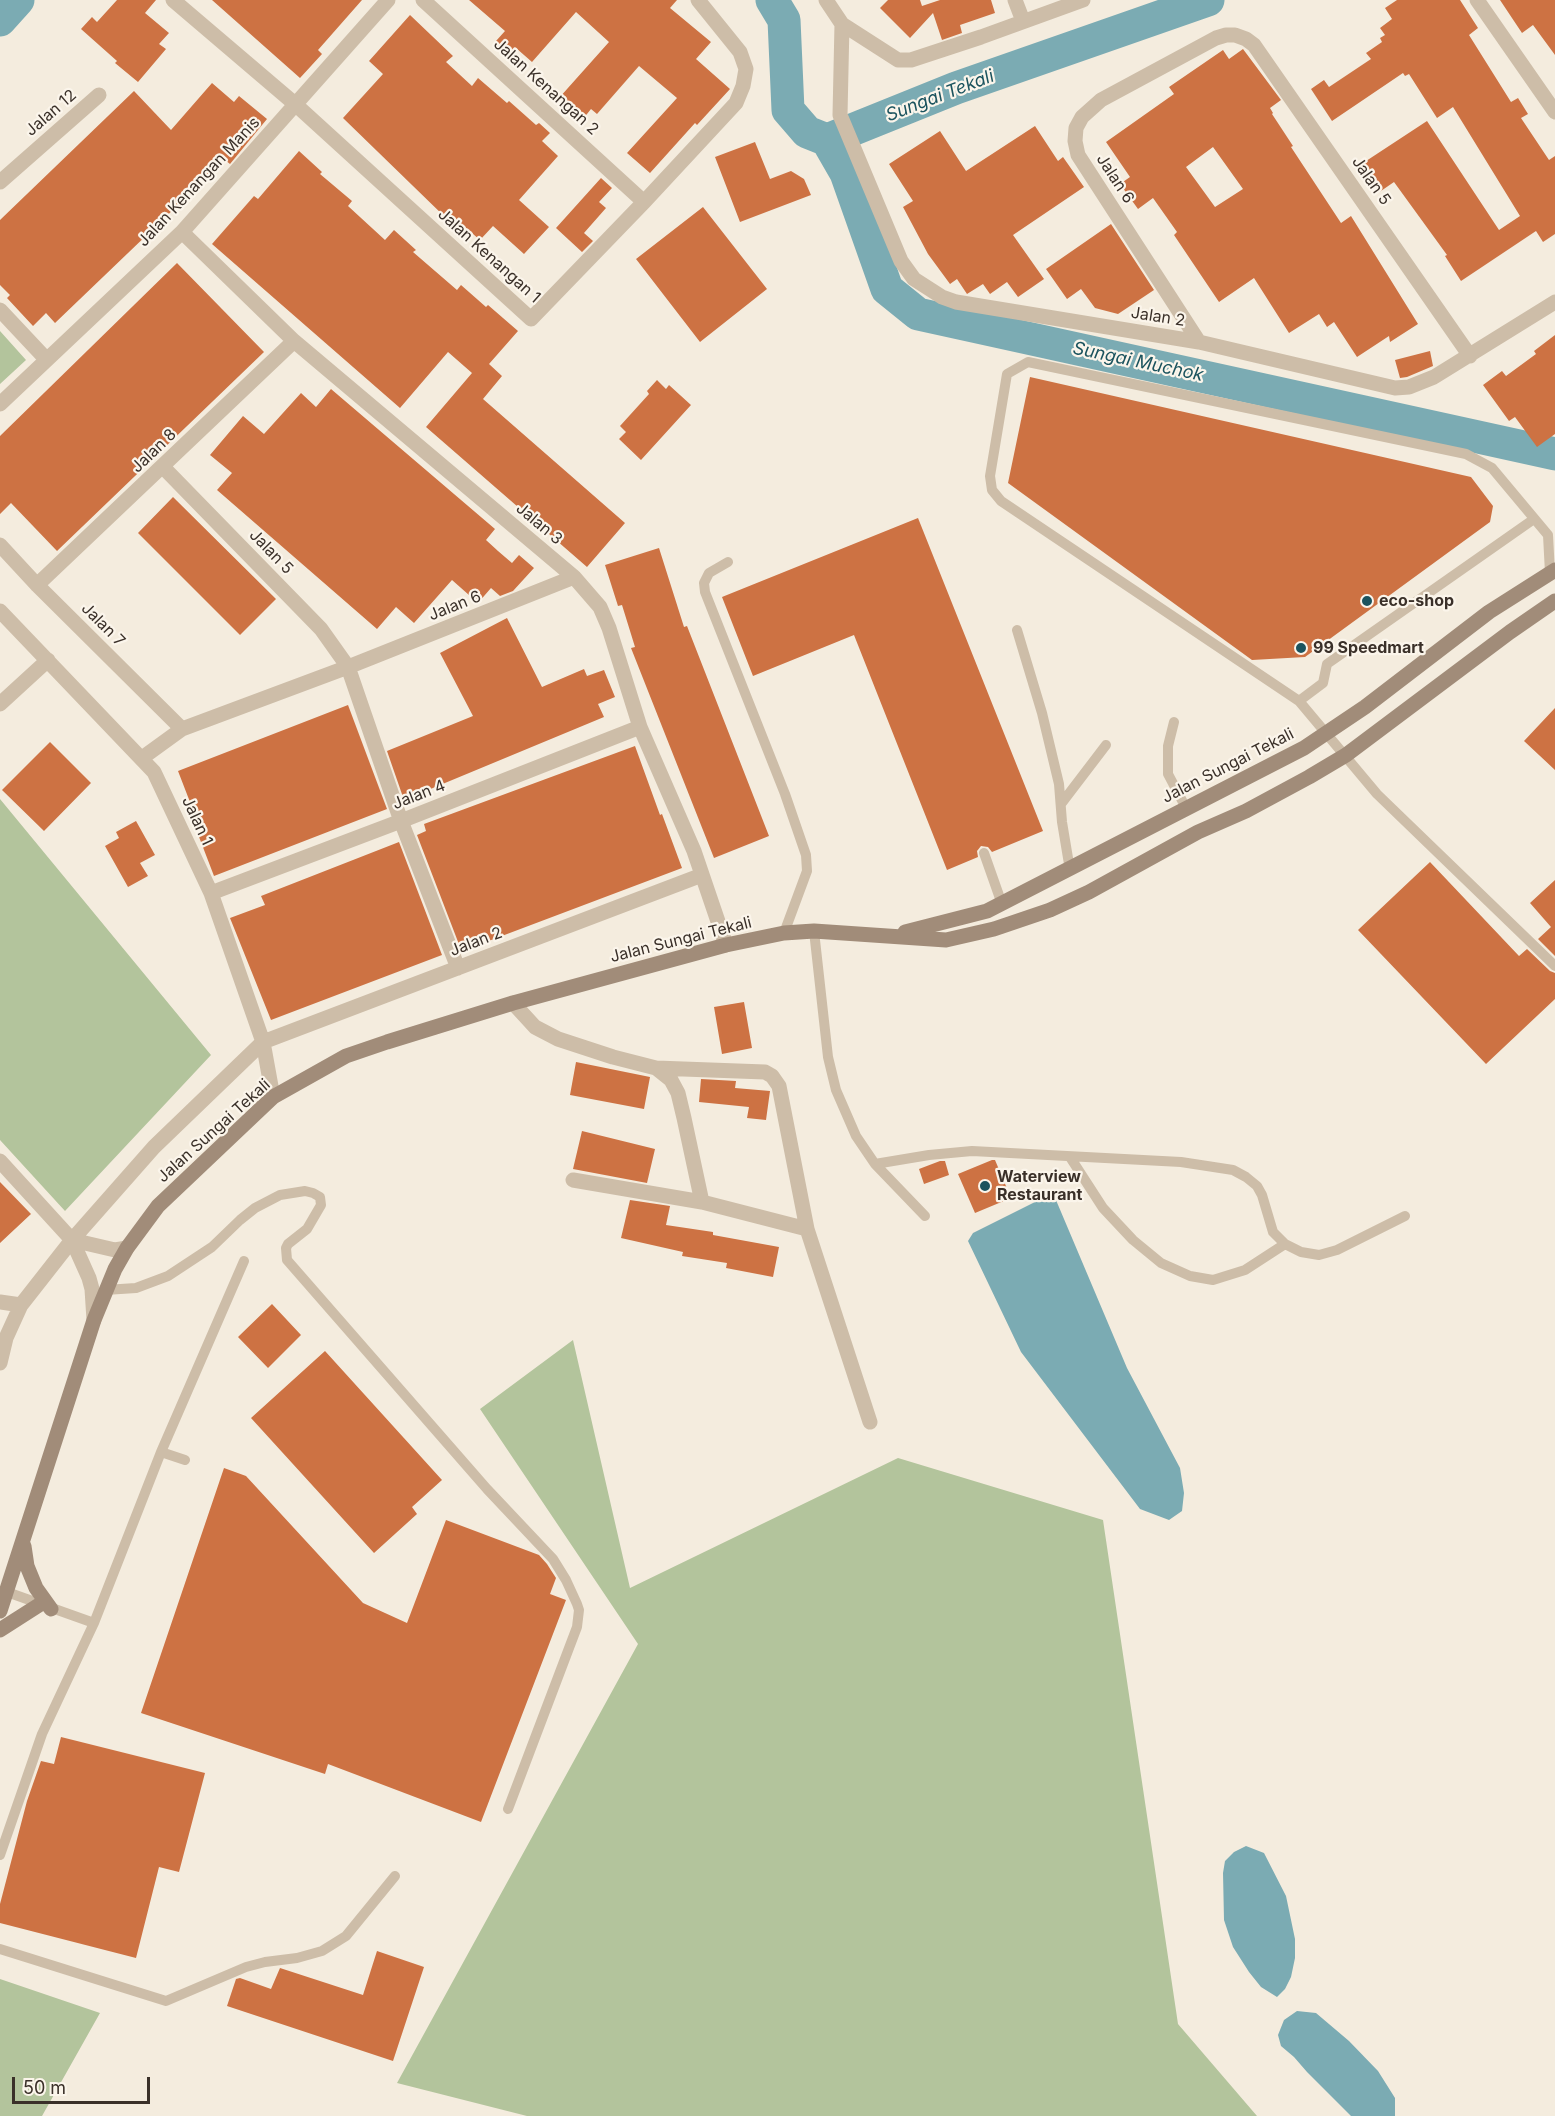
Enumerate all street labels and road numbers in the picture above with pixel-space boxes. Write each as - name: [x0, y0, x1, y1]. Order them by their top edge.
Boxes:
- street label: Jalan Kenangan 2: [489, 35, 603, 139]
- street label: Jalan 12: [22, 86, 80, 140]
- street label: Jalan Kenangan Manis: [134, 113, 264, 251]
- street label: Jalan 6: [1092, 151, 1138, 207]
- street label: Jalan 5: [1347, 153, 1395, 209]
- street label: Jalan Kenangan 1: [434, 205, 544, 307]
- street label: Jalan 2: [1129, 303, 1187, 331]
- street label: Jalan 8: [128, 425, 180, 477]
- street label: Jalan 3: [512, 499, 566, 549]
- street label: Jalan 5: [245, 526, 297, 578]
- street label: Jalan 6: [426, 587, 484, 625]
- street label: Jalan 7: [77, 599, 129, 651]
- street label: Jalan Sungai Tekali: [1159, 724, 1297, 808]
- street label: Jalan 4: [390, 776, 448, 814]
- street label: Jalan 1: [177, 794, 217, 848]
- street label: Jalan Sungai Tekali: [608, 913, 754, 967]
- street label: Jalan 2: [447, 923, 505, 961]
- street label: Jalan Sungai Tekali: [154, 1075, 274, 1187]

